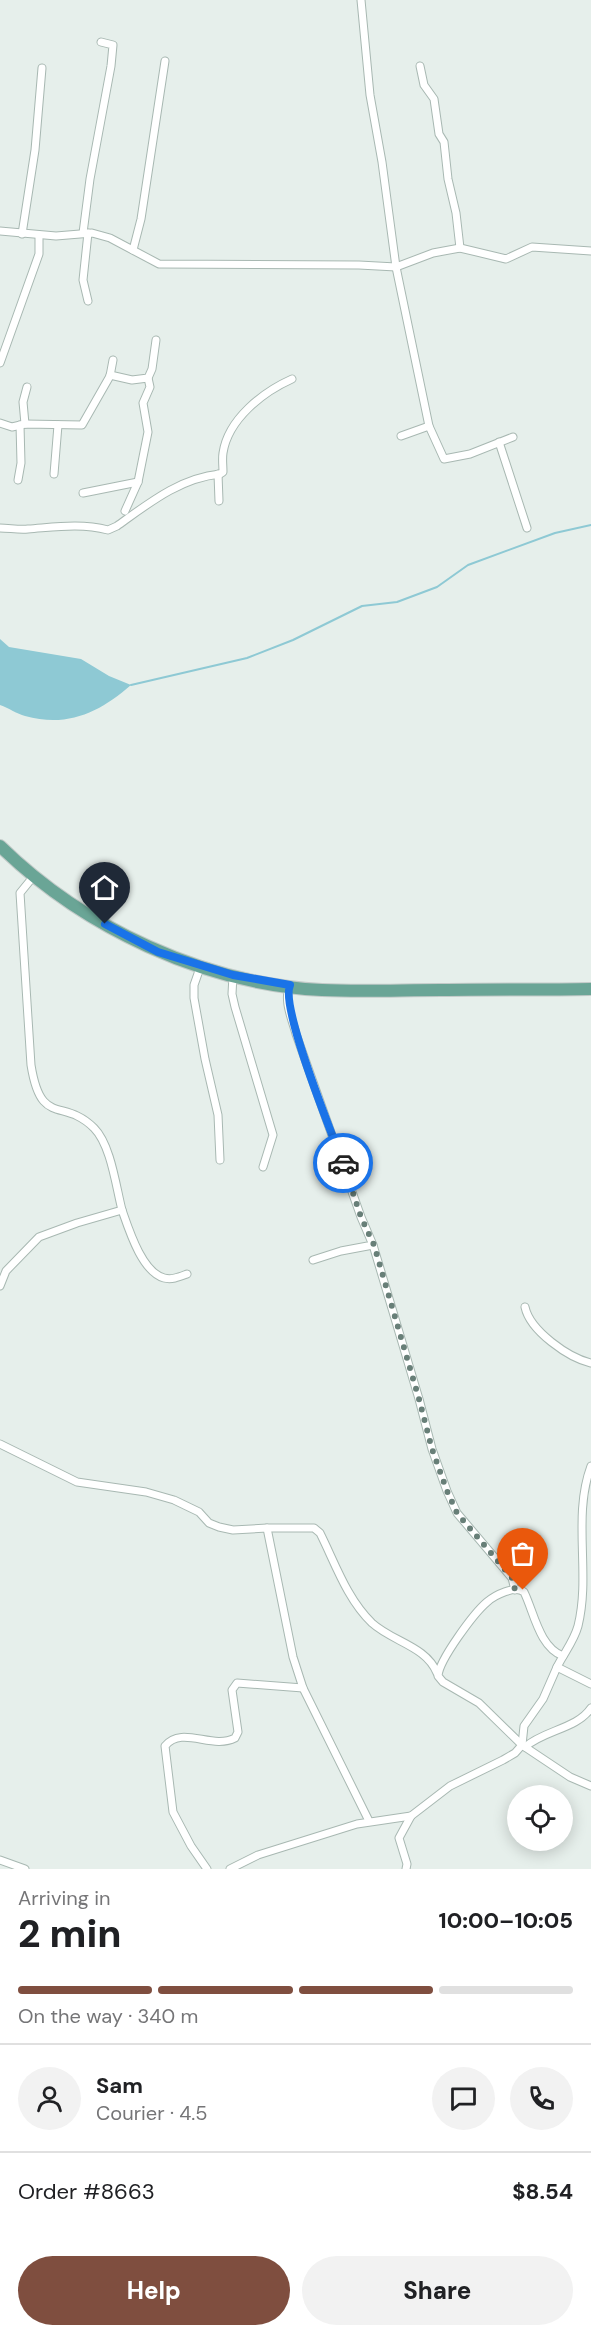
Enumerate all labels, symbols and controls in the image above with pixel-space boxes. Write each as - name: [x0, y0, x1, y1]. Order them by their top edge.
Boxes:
- pin: [79, 862, 130, 924]
- icon: home: [88, 871, 121, 904]
- courier: [313, 1133, 373, 1193]
- icon: car: [327, 1147, 360, 1180]
- pin: [497, 1528, 548, 1590]
- icon: bag: [506, 1537, 539, 1570]
- map controls: [507, 1785, 573, 1851]
- button: locate: [507, 1785, 573, 1851]
- text: Arriving in: [18, 1885, 110, 1911]
- text: 10:00–10:05: [439, 1906, 573, 1935]
- text: 2 min: [18, 1908, 122, 1959]
- text: On the way · 340 m: [18, 2003, 198, 2029]
- button: person: [18, 2067, 81, 2130]
- button: chat: [432, 2067, 495, 2130]
- button: phone: [510, 2067, 573, 2130]
- text: Sam: [96, 2071, 143, 2100]
- text: Courier · 4.5: [96, 2100, 208, 2126]
- text: Order #8663: [18, 2177, 155, 2206]
- text: $8.54: [512, 2177, 573, 2206]
- button: Help: [18, 2256, 290, 2325]
- button: Share: [302, 2256, 573, 2325]

